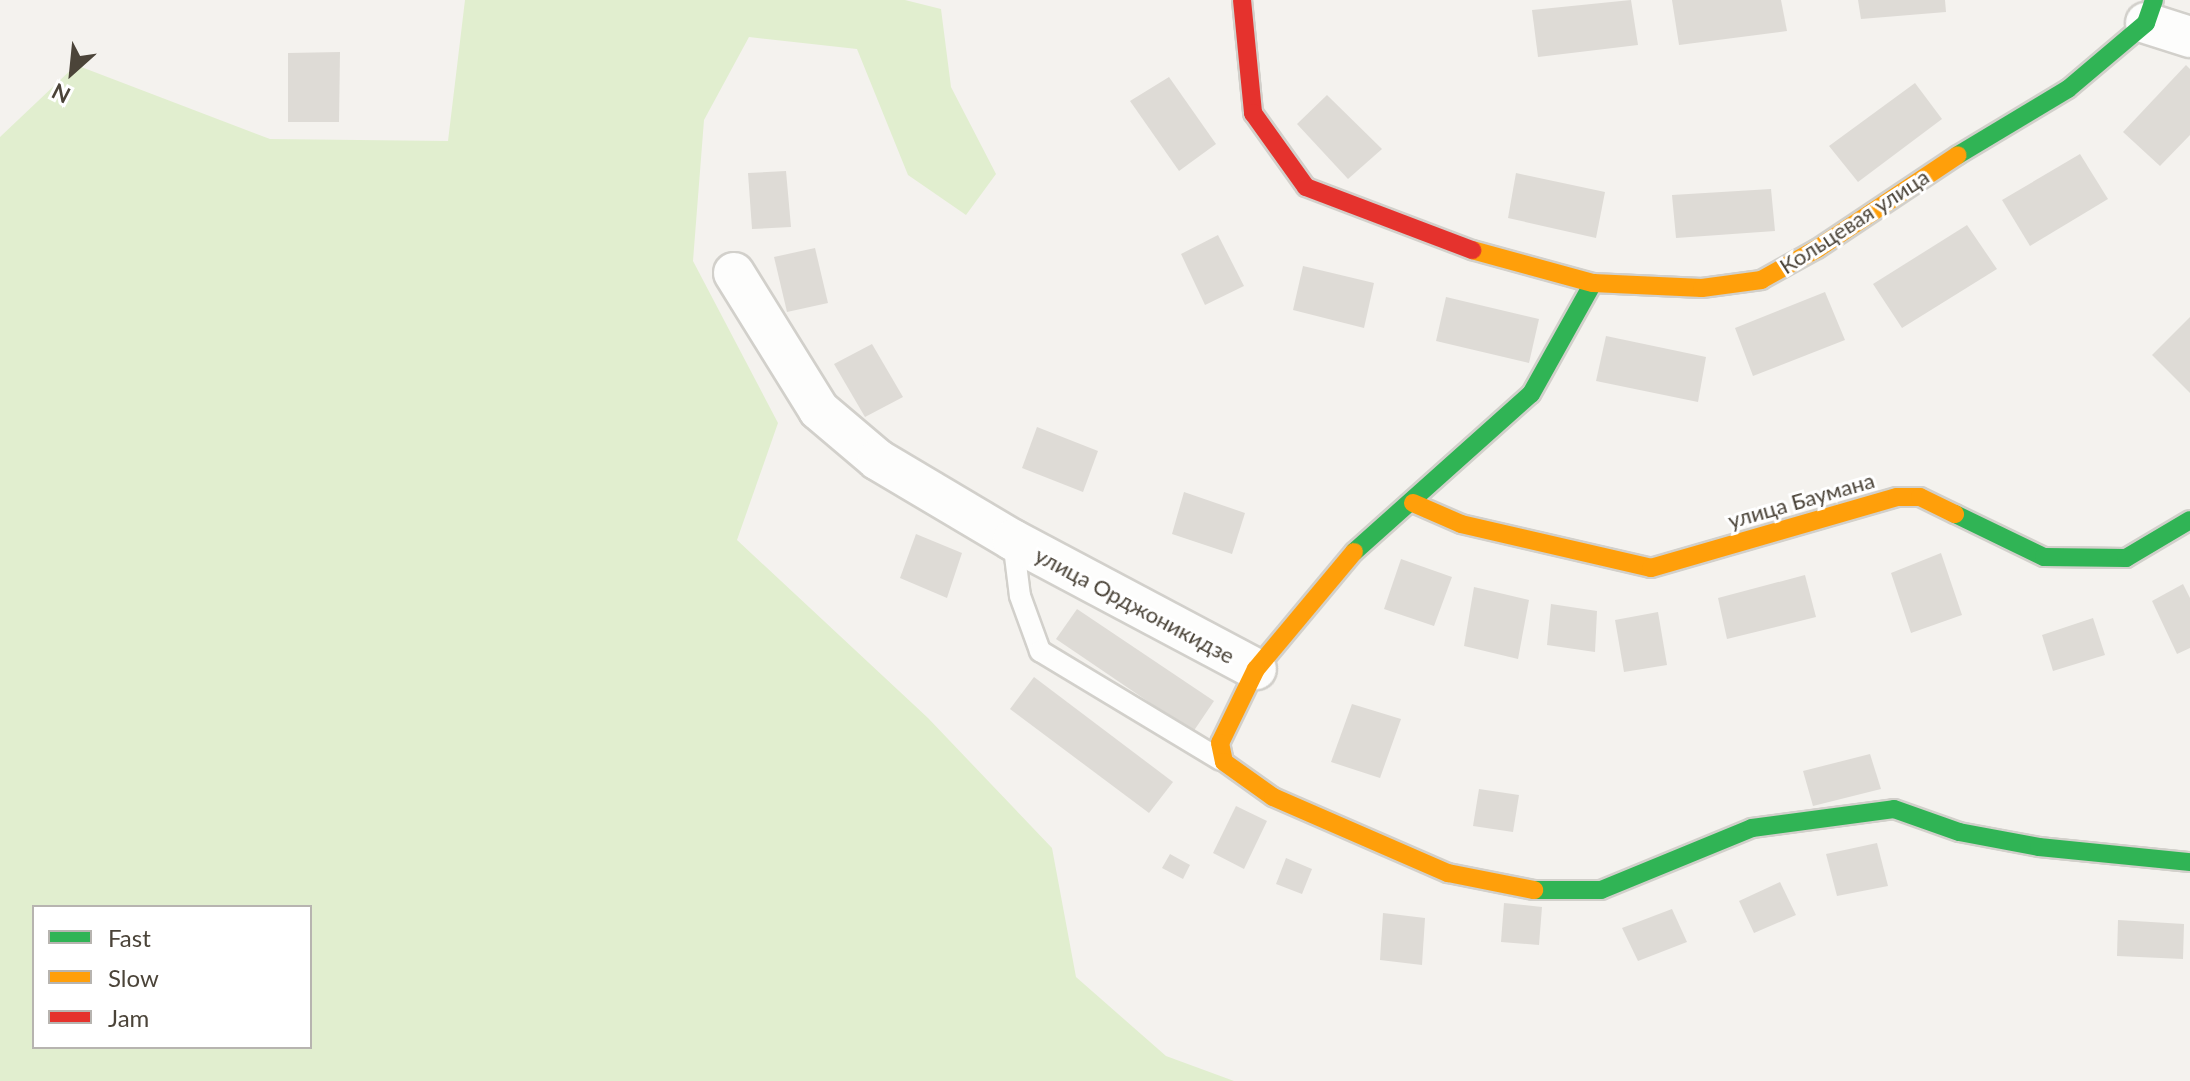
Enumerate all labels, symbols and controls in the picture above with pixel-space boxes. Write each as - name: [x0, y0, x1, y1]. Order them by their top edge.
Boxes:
- north arrow: [32, 32, 112, 112]
- text: N: [47, 78, 75, 110]
- street label: Кольцевая улица: [1774, 163, 1934, 279]
- street label: улица Баумана: [1725, 466, 1877, 534]
- street label: улица Орджоникидзе: [1031, 541, 1239, 669]
- legend: [32, 905, 312, 1049]
- text: Fast: [108, 923, 151, 952]
- text: Slow: [108, 963, 159, 992]
- text: Jam: [108, 1003, 149, 1032]

